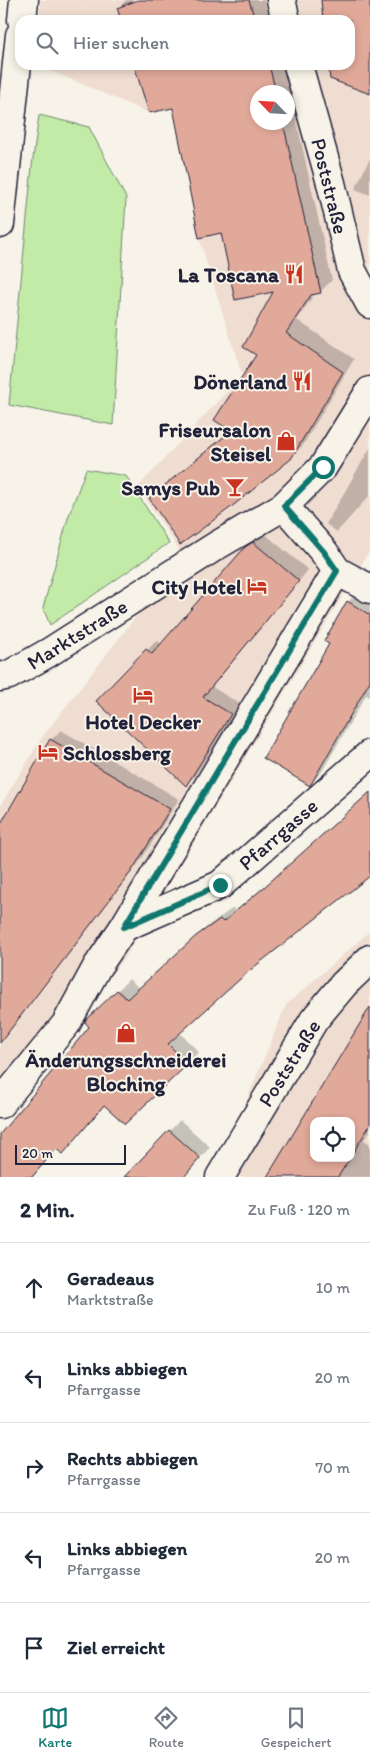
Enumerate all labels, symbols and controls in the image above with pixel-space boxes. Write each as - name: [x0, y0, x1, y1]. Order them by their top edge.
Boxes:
- search box: [15, 15, 355, 70]
- icon: search: [33, 29, 61, 57]
- text: Hier suchen: [73, 31, 169, 54]
- north arrow: [250, 85, 295, 130]
- street label: Poststraße: [306, 135, 354, 237]
- place label: La Toscana: [178, 262, 280, 287]
- restaurant icon: La Toscana: [283, 263, 305, 285]
- place label: Dönerland: [193, 369, 288, 394]
- restaurant icon: Dönerland: [291, 370, 313, 392]
- place label: Friseursalon Steisel: [159, 417, 272, 466]
- shop icon: Friseursalon Steisel: [275, 430, 297, 452]
- route start: [312, 456, 335, 479]
- place label: Samys Pub: [121, 475, 220, 501]
- bar icon: Samys Pub: [224, 476, 246, 498]
- place label: City Hotel: [151, 574, 243, 600]
- hotel icon: City Hotel: [246, 575, 268, 597]
- street label: Marktstraße: [22, 593, 132, 675]
- hotel icon: Hotel Decker: [132, 684, 154, 706]
- place label: Hotel Decker: [85, 709, 202, 734]
- place label: Schlossberg: [63, 740, 171, 766]
- hotel icon: Schlossberg: [37, 741, 59, 763]
- street label: Pfarrgasse: [233, 793, 323, 875]
- route end: [209, 874, 232, 897]
- street label: Poststraße: [252, 1015, 326, 1111]
- shop icon: Änderungsschneiderei Bloching: [115, 1022, 137, 1044]
- place label: Änderungsschneiderei Bloching: [25, 1047, 226, 1097]
- map controls: [310, 1117, 355, 1162]
- button: locate: [310, 1117, 355, 1162]
- scale bar: [15, 1142, 126, 1165]
- text: 20 m: [22, 1145, 53, 1162]
- text: 2 Min.: [20, 1197, 75, 1222]
- text: Zu Fuß · 120 m: [248, 1200, 350, 1219]
- text: Geradeaus: [67, 1267, 154, 1290]
- icon: ahead: [20, 1274, 48, 1302]
- text: 10 m: [316, 1278, 350, 1297]
- text: Marktstraße: [67, 1290, 154, 1309]
- text: Links abbiegen: [67, 1357, 187, 1380]
- icon: left: [20, 1364, 48, 1392]
- text: 20 m: [315, 1368, 350, 1387]
- text: Pfarrgasse: [67, 1380, 141, 1399]
- text: Rechts abbiegen: [67, 1447, 198, 1470]
- icon: right: [20, 1454, 48, 1482]
- text: 70 m: [315, 1458, 350, 1477]
- text: Pfarrgasse: [67, 1470, 141, 1489]
- text: Links abbiegen: [67, 1537, 187, 1560]
- icon: left: [20, 1544, 48, 1572]
- text: 20 m: [315, 1548, 350, 1567]
- text: Pfarrgasse: [67, 1560, 141, 1579]
- icon: arrive: [20, 1634, 48, 1662]
- text: Ziel erreicht: [67, 1636, 165, 1659]
- tab: Karte: [38, 1704, 72, 1751]
- tab: Route: [149, 1704, 184, 1751]
- tab: Gespeichert: [261, 1704, 332, 1751]

